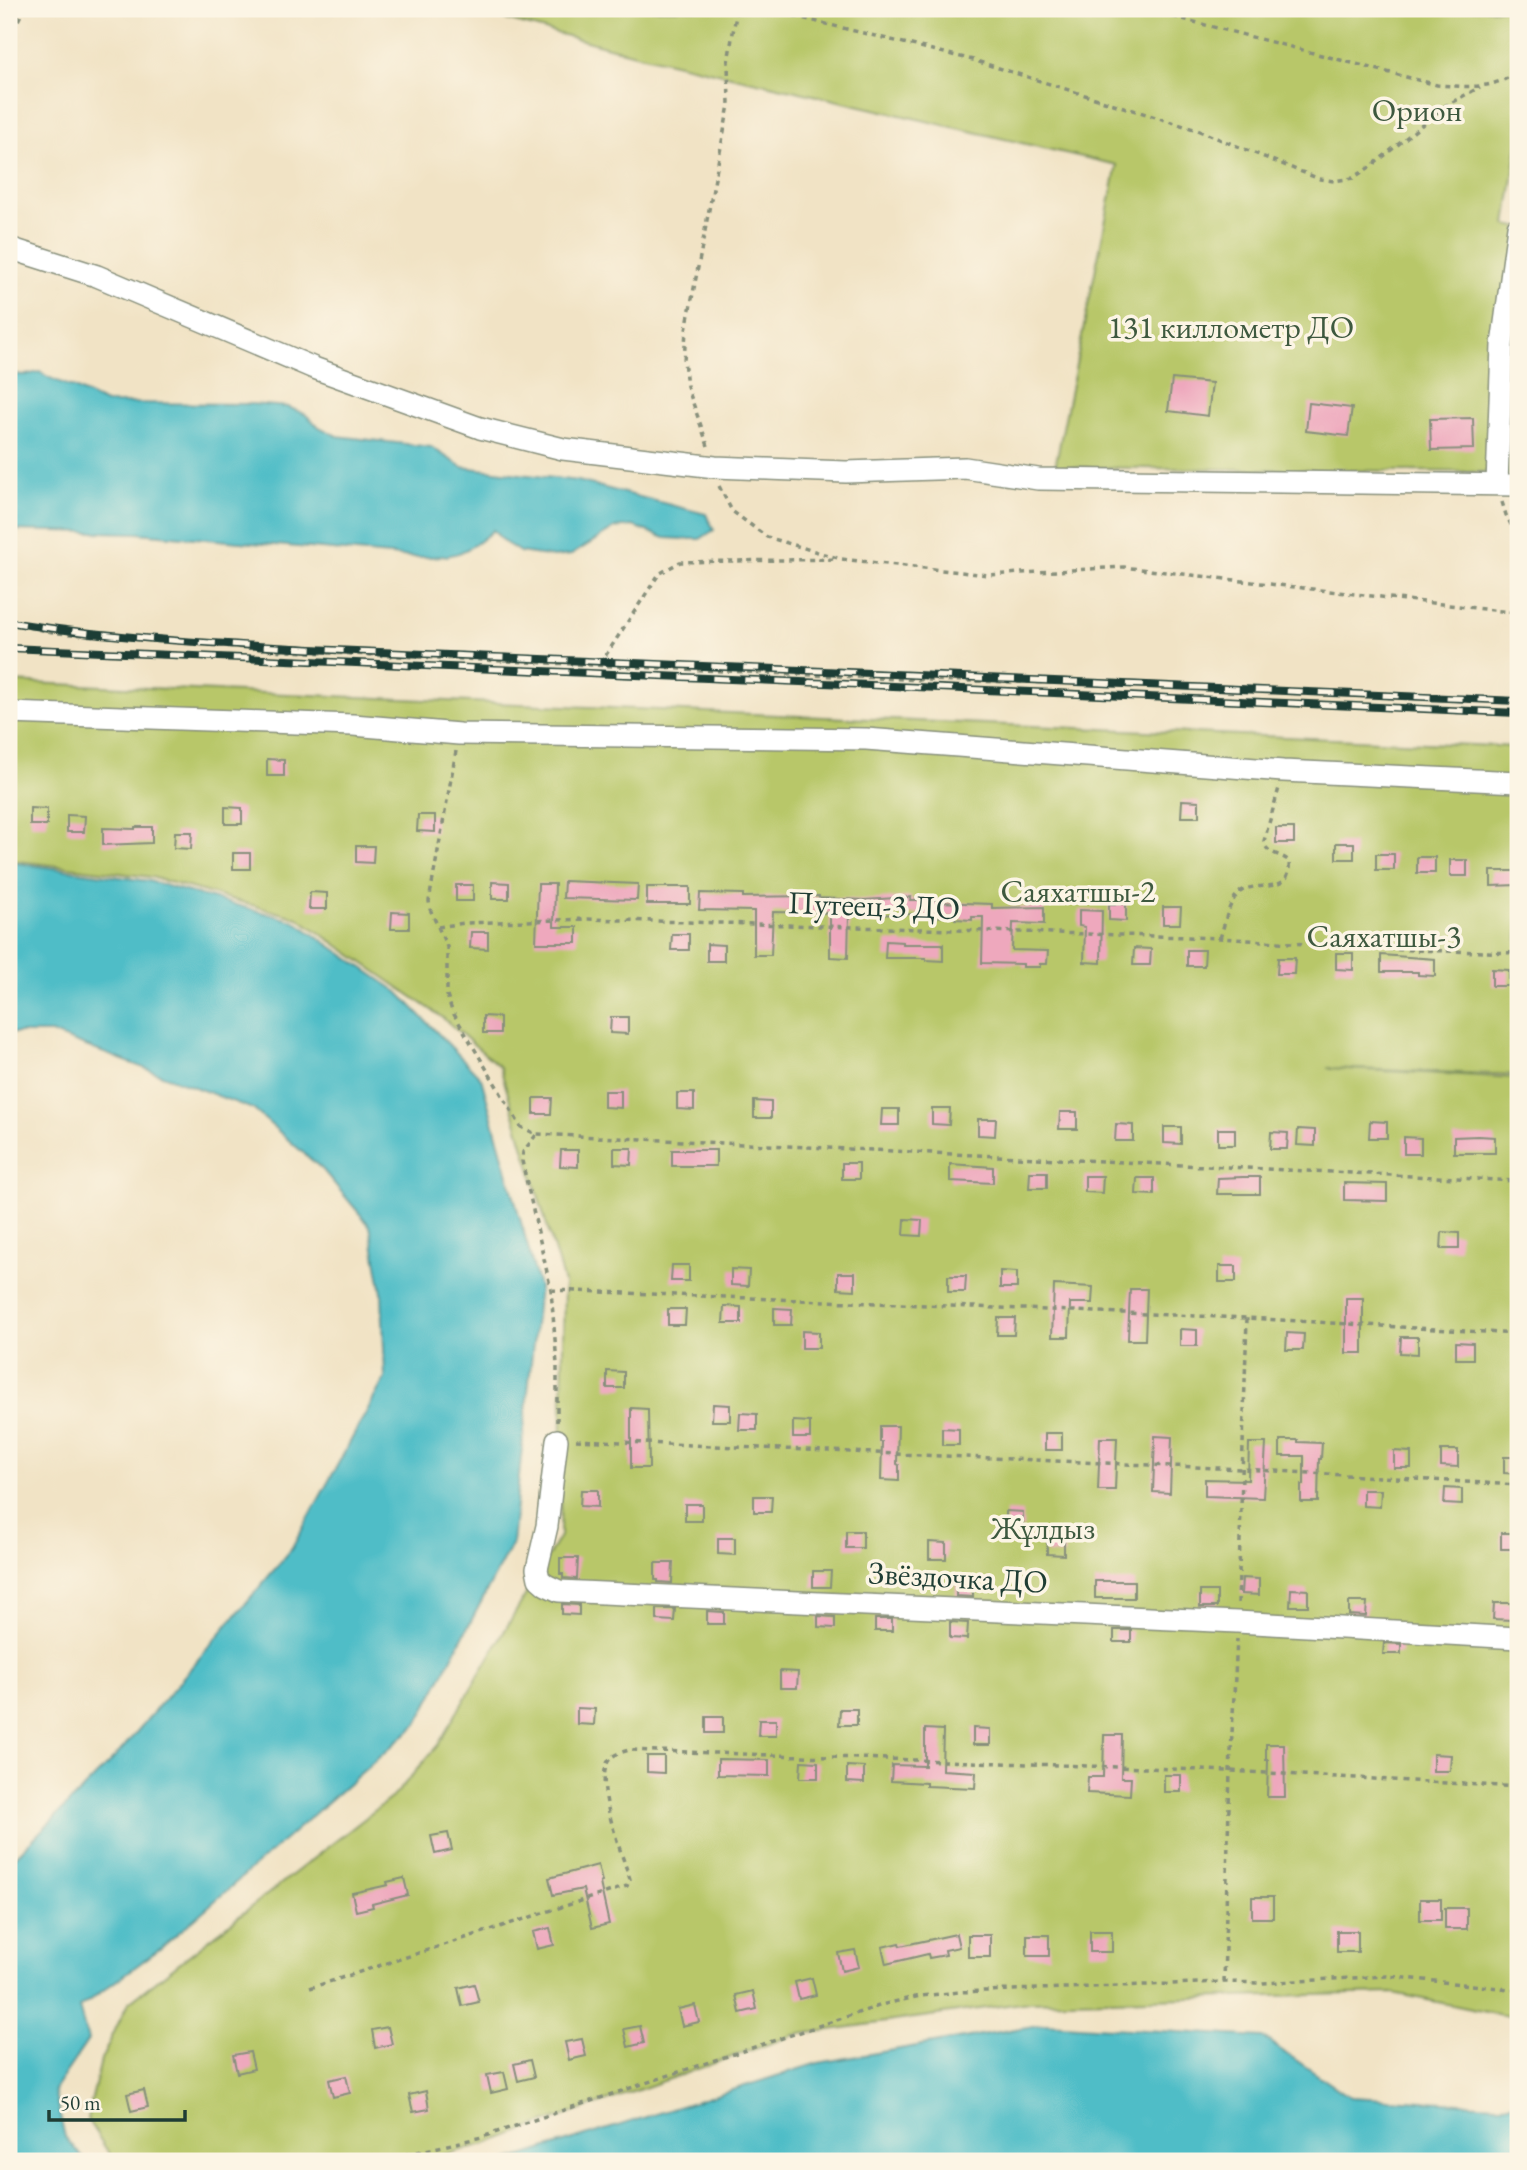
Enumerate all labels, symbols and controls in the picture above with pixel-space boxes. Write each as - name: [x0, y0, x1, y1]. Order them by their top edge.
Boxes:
- park label: Орион: [1372, 89, 1462, 131]
- park label: 131 киллометр ДО: [1108, 306, 1354, 348]
- park label: Саяхатшы-2: [1001, 870, 1156, 912]
- street label: Путеец-3 ДО: [787, 881, 961, 929]
- park label: Саяхатшы-3: [1307, 915, 1461, 957]
- park label: Жұлдыз: [990, 1507, 1095, 1549]
- street label: Звёздочка ДО: [867, 1551, 1049, 1603]
- scale bar: [49, 2079, 186, 2123]
- text: 50 m: [60, 2089, 101, 2116]

